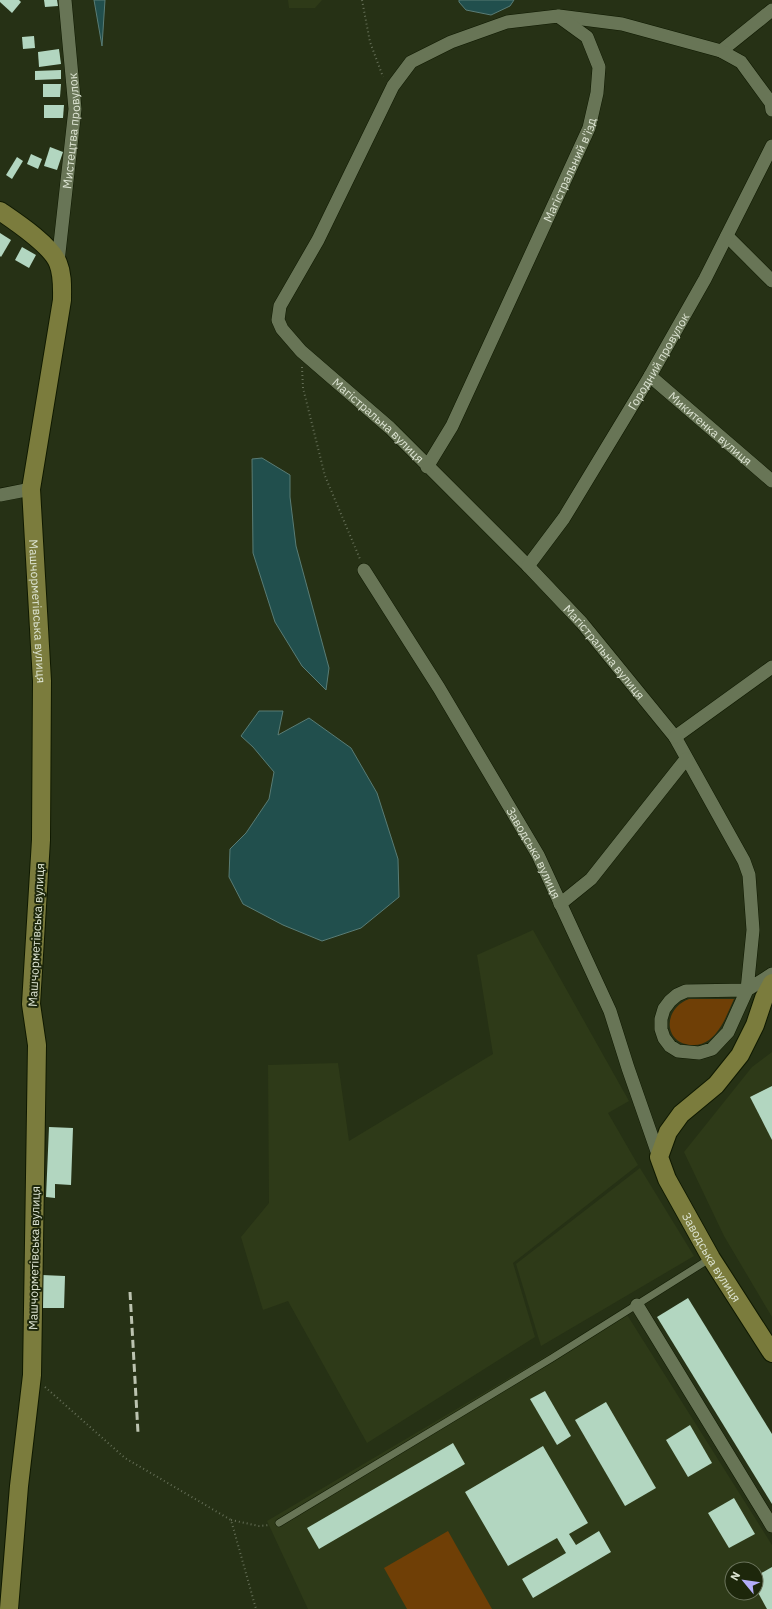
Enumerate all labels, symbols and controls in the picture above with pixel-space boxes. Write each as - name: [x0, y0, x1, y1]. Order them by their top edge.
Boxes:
- street label: Мистецтва провулок: [59, 72, 83, 190]
- street label: Магістральний в'їзд: [539, 116, 599, 224]
- street label: Городний провулок: [624, 310, 692, 412]
- street label: Магістральна вулиця: [330, 374, 428, 466]
- street label: Микитенка вулиця: [666, 388, 755, 468]
- street label: Машчорметівська вулиця: [26, 539, 50, 683]
- street label: Магістральна вулиця: [561, 601, 648, 702]
- street label: Заводська вулиця: [504, 804, 565, 901]
- street label: Машчорметівська вулиця: [25, 863, 47, 1007]
- street label: Машчорметівська вулиця: [25, 1186, 43, 1330]
- street label: Заводська вулиця: [679, 1209, 745, 1305]
- north arrow: [724, 1561, 764, 1601]
- text: N: [727, 1569, 743, 1583]

